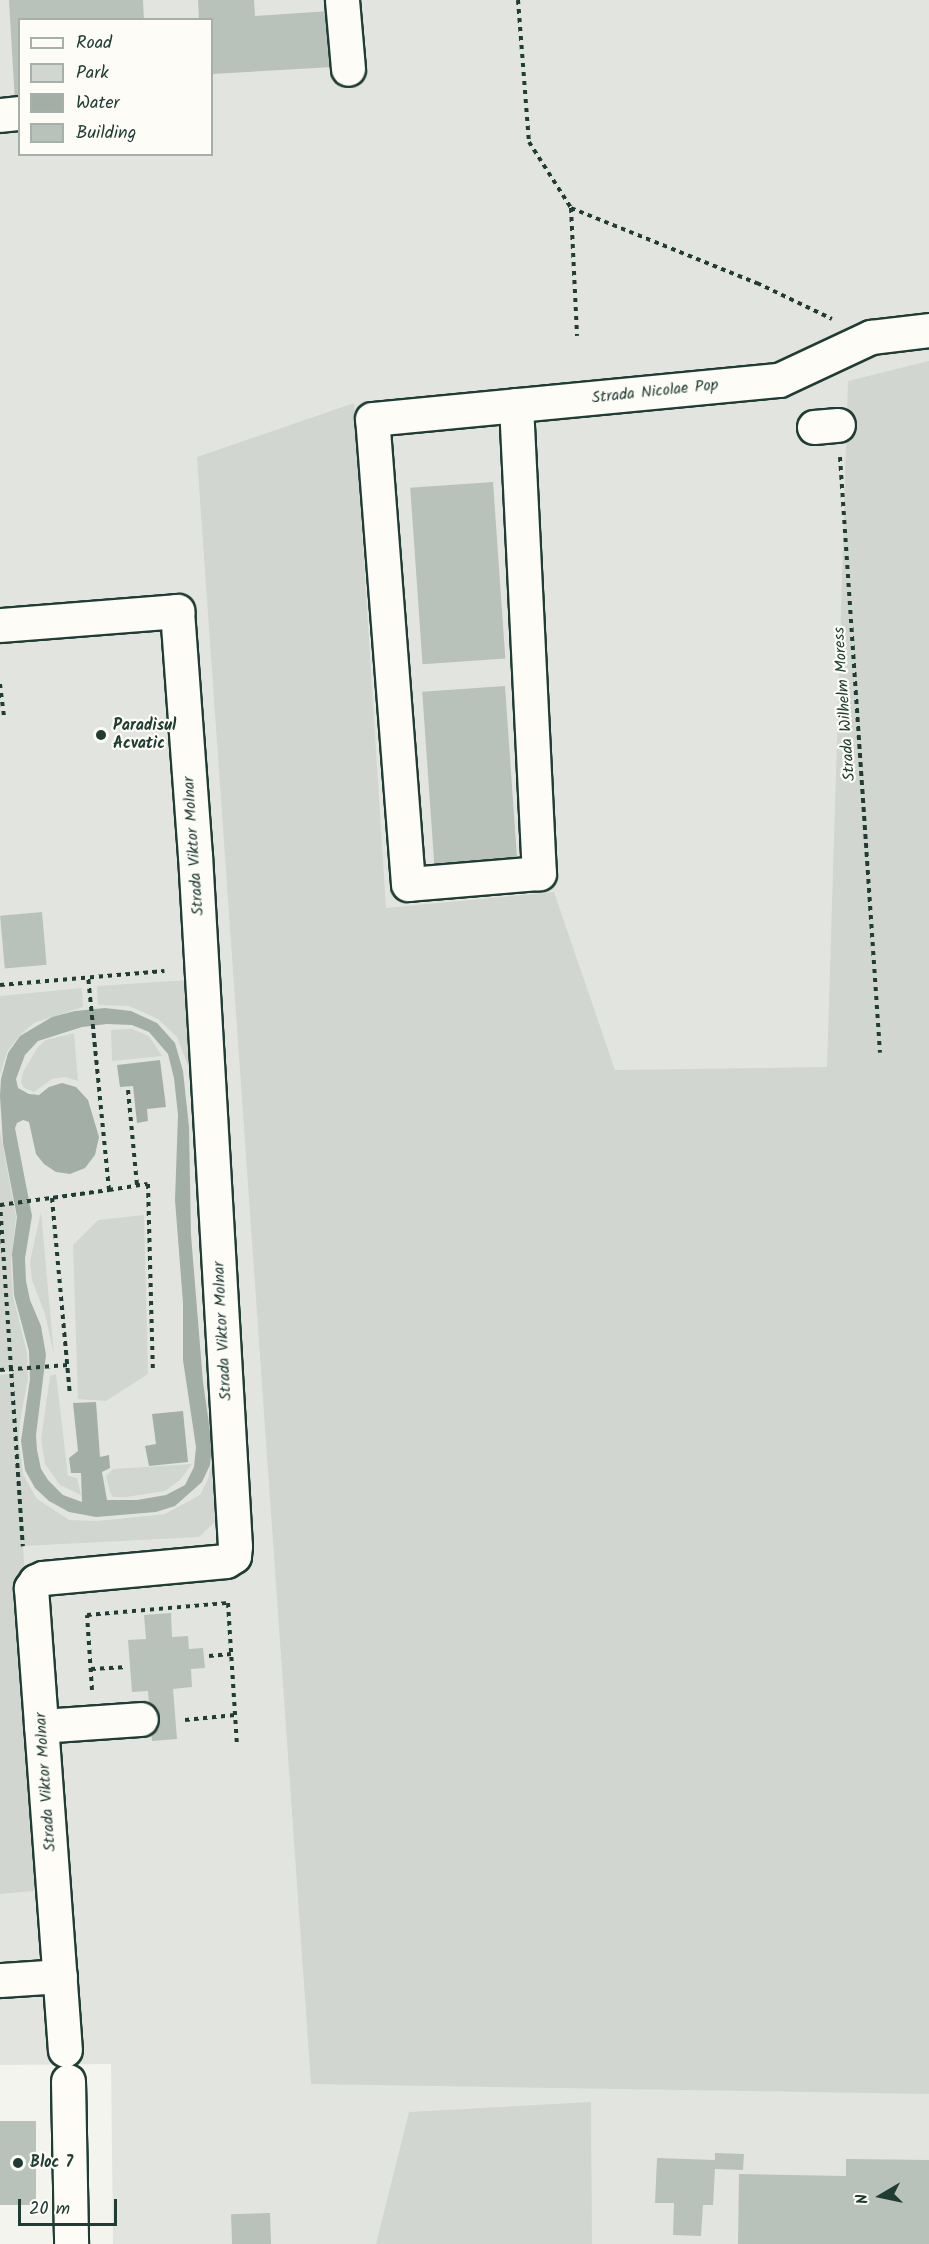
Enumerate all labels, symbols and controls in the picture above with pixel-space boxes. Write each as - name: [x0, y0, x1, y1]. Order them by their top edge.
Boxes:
- legend: [18, 18, 213, 156]
- text: Road: [76, 29, 112, 58]
- text: Park: [76, 59, 109, 88]
- text: Water: [76, 89, 120, 118]
- text: Building: [76, 119, 136, 148]
- street label: Strada Nicolae Pop: [591, 376, 719, 408]
- street label: Strada Wilhelm Moress: [830, 626, 860, 782]
- place label: Paradisul Acvatic: [113, 716, 176, 754]
- marker: Paradisul Acvatic: [94, 728, 108, 742]
- street label: Strada Viktor Molnar: [180, 776, 208, 916]
- street label: Strada Viktor Molnar: [210, 1261, 236, 1401]
- street label: Strada Viktor Molnar: [32, 1712, 60, 1852]
- place label: Bloc 7: [30, 2153, 73, 2173]
- marker: Bloc 7: [11, 2156, 25, 2170]
- north arrow: [851, 2166, 911, 2226]
- scale bar: [21, 2187, 120, 2225]
- text: N: [850, 2192, 876, 2206]
- text: 20 m: [29, 2195, 70, 2224]

